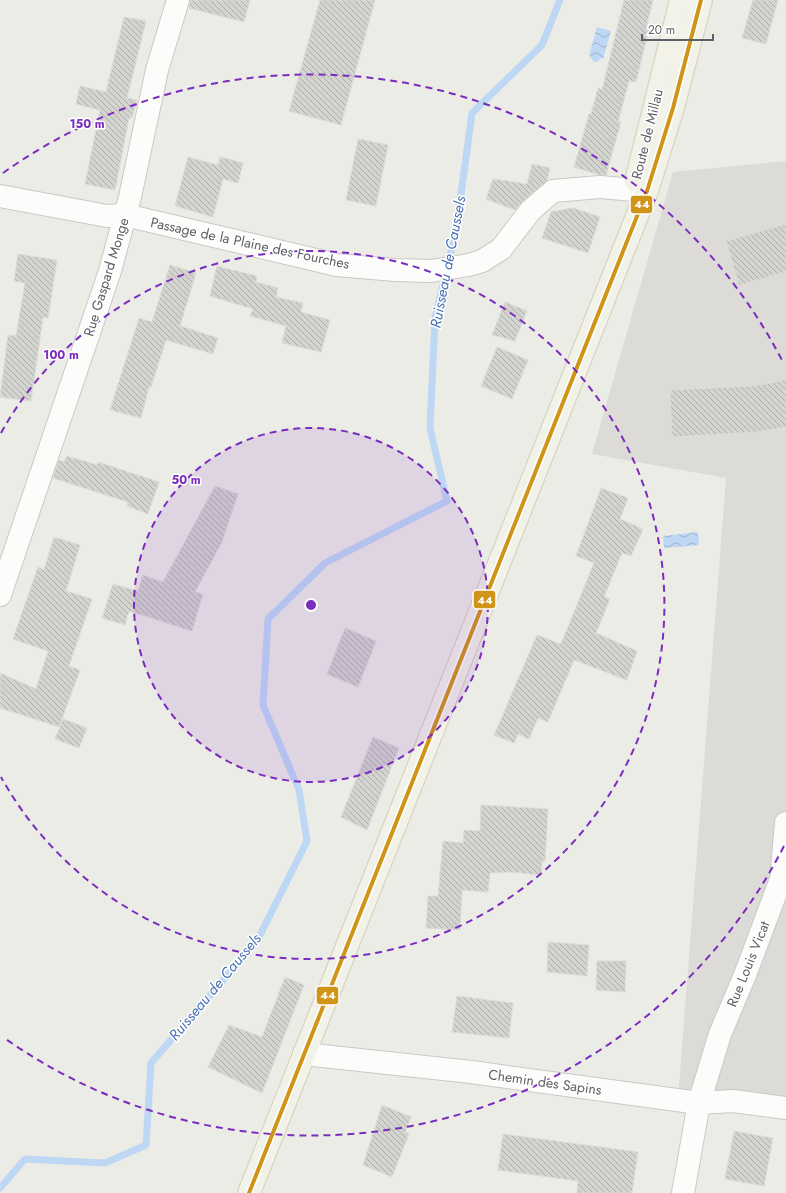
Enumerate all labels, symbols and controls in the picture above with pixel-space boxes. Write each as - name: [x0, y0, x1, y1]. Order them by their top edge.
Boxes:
- scale bar: [642, 16, 713, 42]
- text: 20 m: [648, 21, 675, 39]
- street label: Route de Millau: [626, 87, 668, 181]
- text: 150 m: [69, 115, 105, 133]
- water label: Ruisseau de Caussels: [424, 194, 472, 330]
- line badge: 44: [630, 195, 653, 214]
- text: 44: [634, 196, 650, 212]
- street label: Passage de la Plaine des Fourches: [149, 212, 352, 274]
- street label: Rue Gaspard Monge: [78, 215, 134, 339]
- text: 100 m: [43, 346, 79, 364]
- text: 50 m: [171, 471, 201, 489]
- line badge: 44: [473, 590, 496, 609]
- text: 44: [477, 592, 493, 608]
- centre of rings: [304, 598, 318, 612]
- street label: Rue Louis Vicat: [722, 917, 775, 1010]
- water label: Ruisseau de Caussels: [164, 929, 267, 1045]
- line badge: 44: [316, 986, 339, 1005]
- text: 44: [320, 987, 336, 1003]
- street label: Chemin des Sapins: [487, 1064, 603, 1100]

